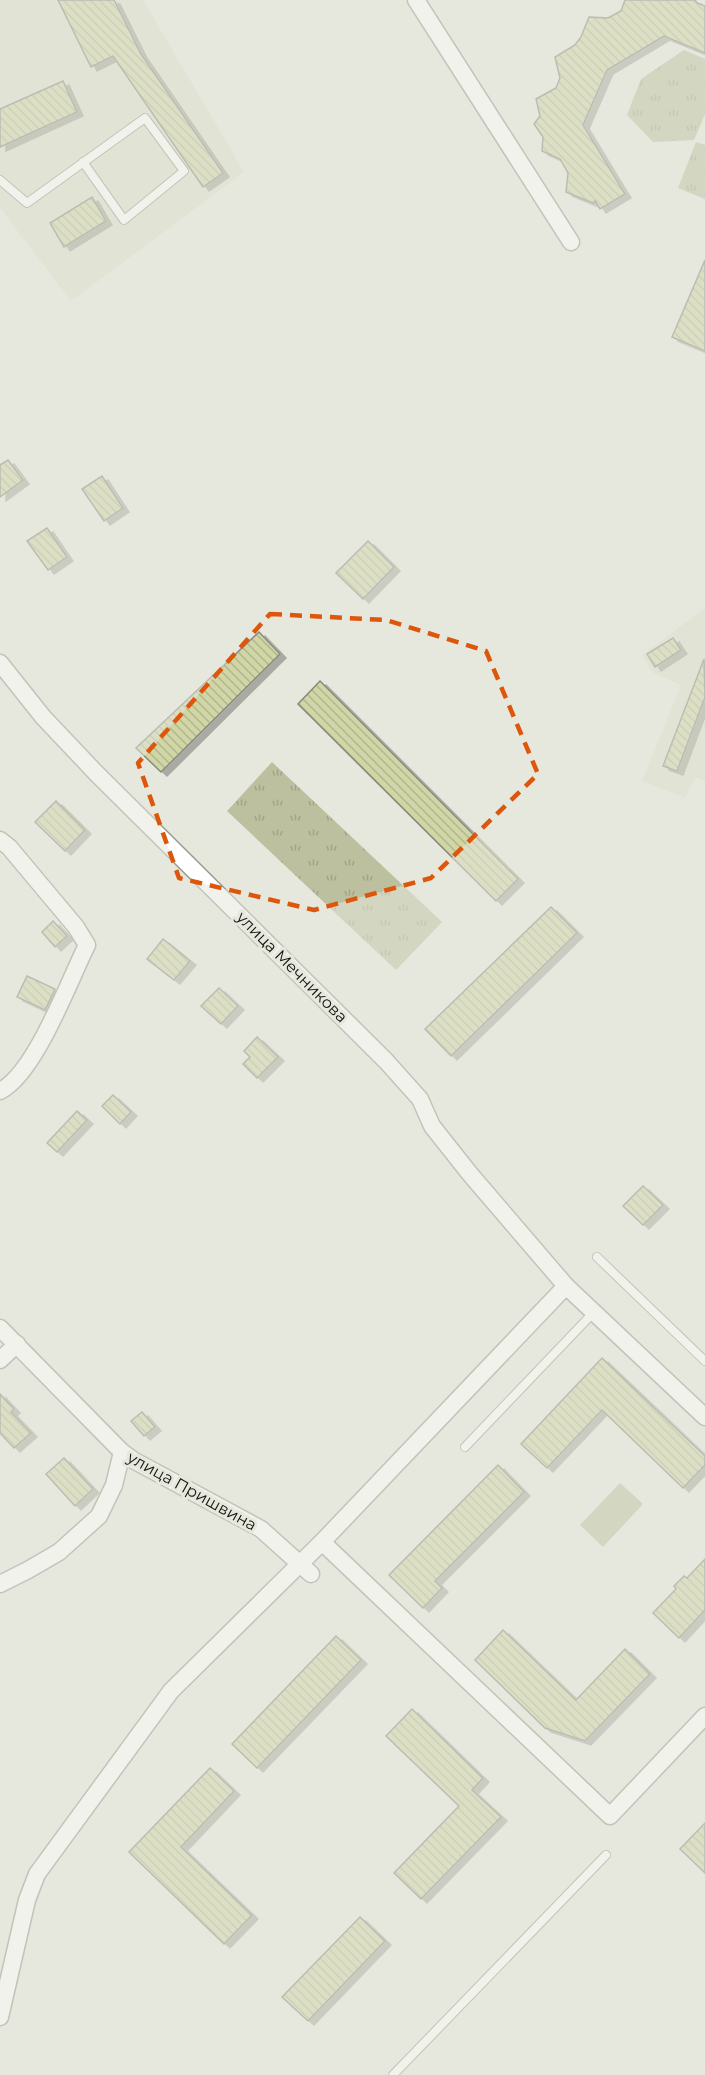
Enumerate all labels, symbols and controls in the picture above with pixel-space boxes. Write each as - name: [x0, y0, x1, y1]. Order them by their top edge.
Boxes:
- street label: улица Мечникова: [232, 907, 351, 1026]
- street label: улица Пришвина: [123, 1447, 260, 1534]

